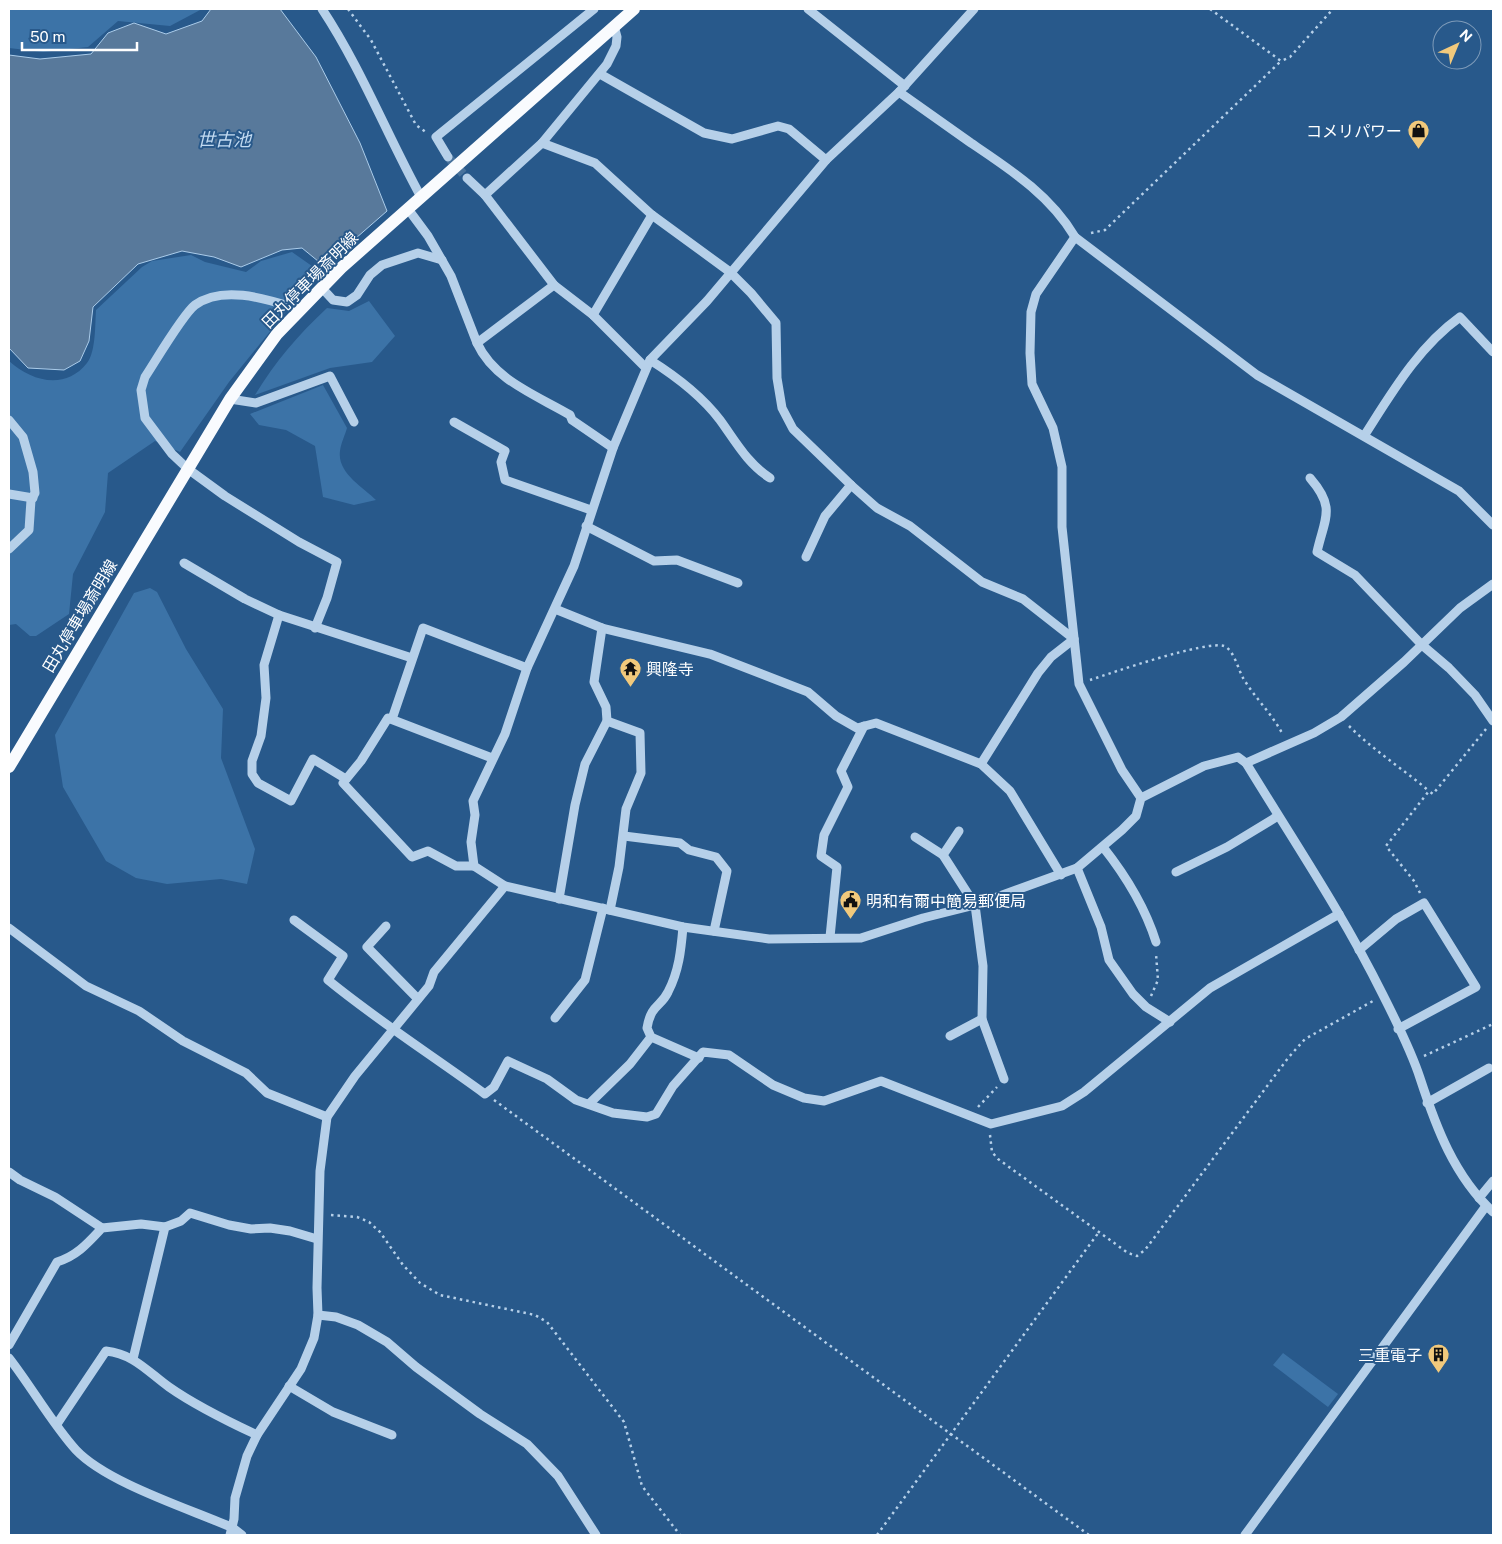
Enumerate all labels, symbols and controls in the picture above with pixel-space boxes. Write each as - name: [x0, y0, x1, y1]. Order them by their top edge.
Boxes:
- scale bar: [22, 20, 138, 52]
- north arrow: [1432, 20, 1482, 70]
- text: N: [1457, 26, 1476, 45]
- text: 50 m: [30, 28, 65, 45]
- shop icon: コメリパワー: [1406, 119, 1430, 150]
- place label: コメリパワー: [1306, 122, 1402, 141]
- water label: 世古池: [197, 129, 253, 150]
- street label: 田丸停車場斎明線: [258, 228, 362, 332]
- street label: 田丸停車場斎明線: [39, 556, 121, 676]
- temple icon: 興隆寺: [618, 657, 642, 688]
- place label: 興隆寺: [646, 660, 694, 679]
- public building icon: 明和有爾中簡易郵便局: [838, 889, 862, 920]
- place label: 明和有爾中簡易郵便局: [866, 892, 1026, 911]
- building icon: 三重電子: [1426, 1343, 1450, 1374]
- place label: 三重電子: [1358, 1346, 1422, 1365]

